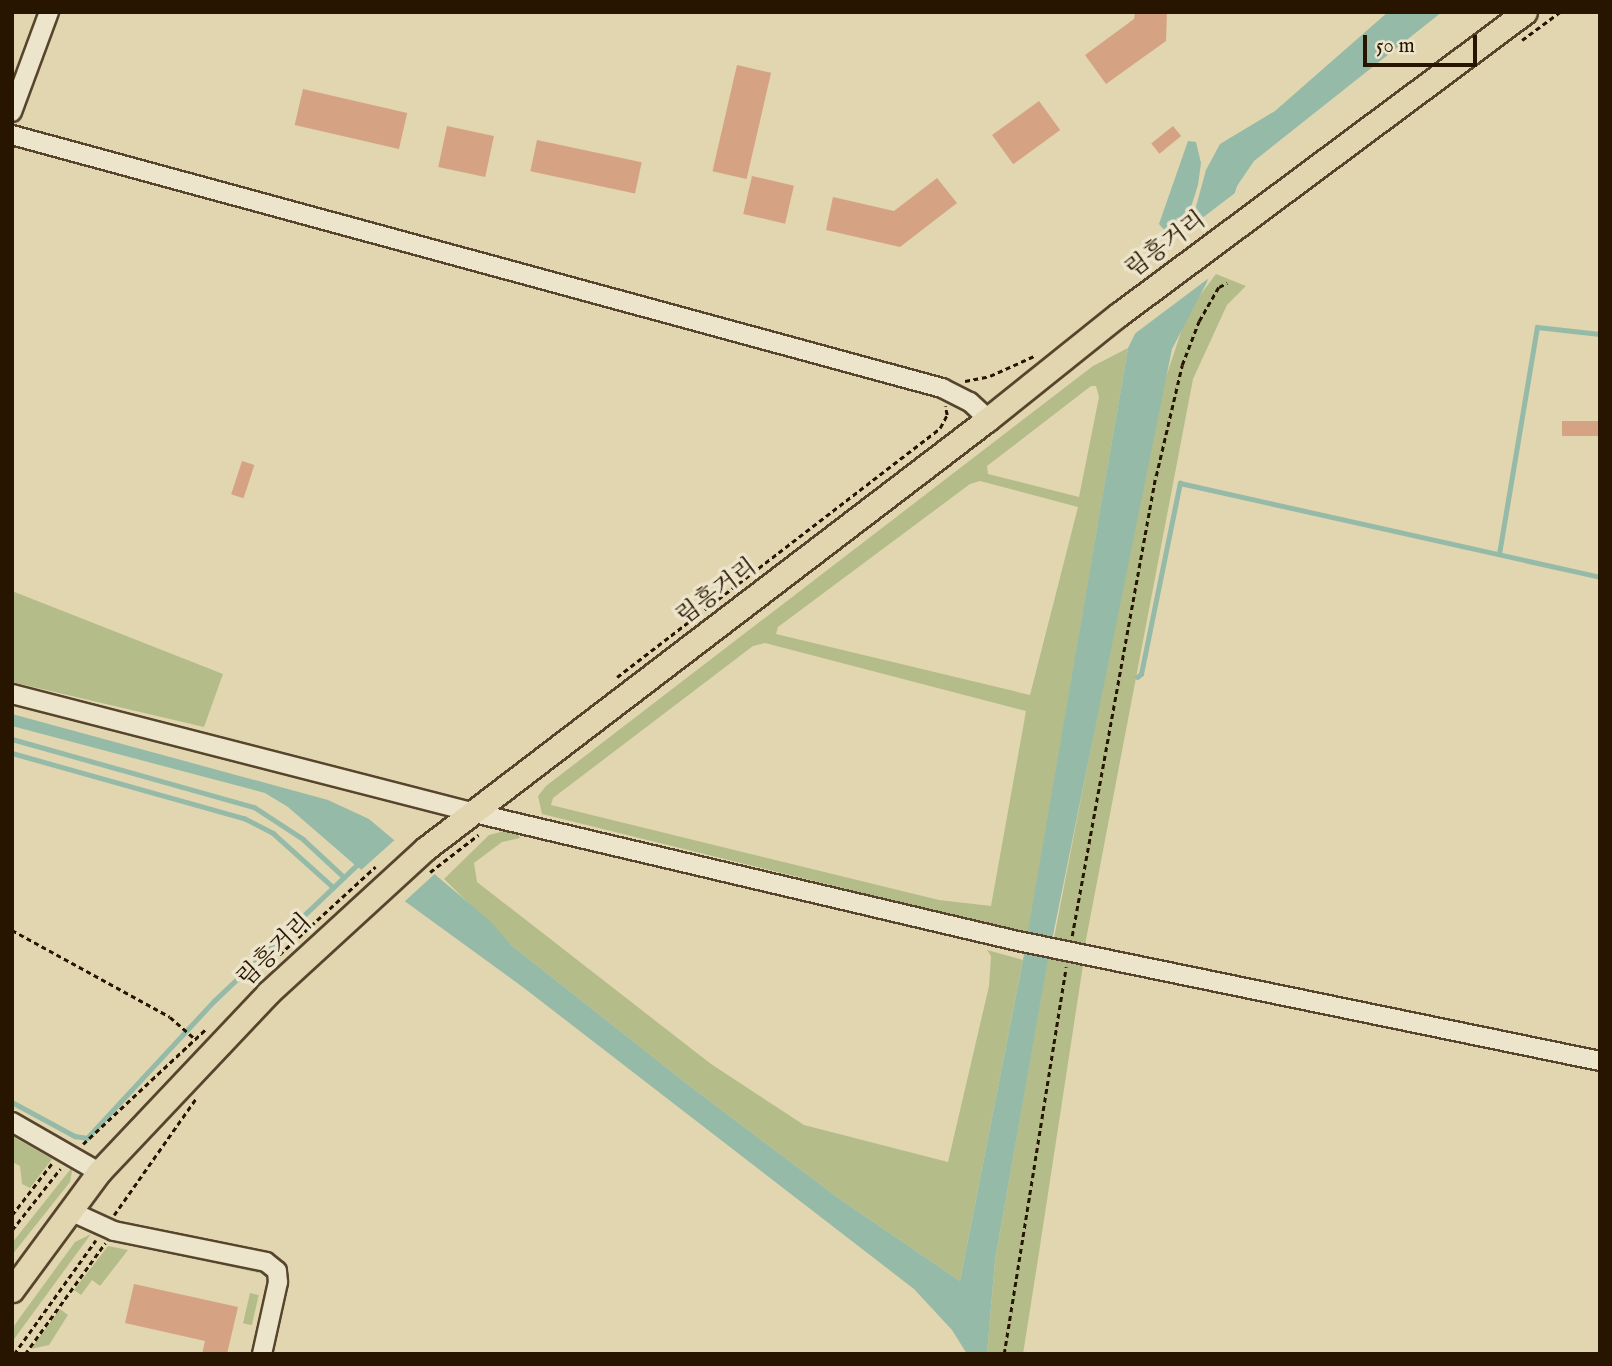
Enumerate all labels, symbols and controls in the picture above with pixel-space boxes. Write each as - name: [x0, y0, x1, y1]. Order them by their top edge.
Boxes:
- scale bar: [1367, 21, 1481, 65]
- text: 50 m: [1376, 33, 1415, 60]
- street label: 림흥거리: [1120, 206, 1212, 284]
- street label: 림흥거리: [671, 553, 763, 631]
- street label: 림흥거리: [232, 908, 318, 994]

